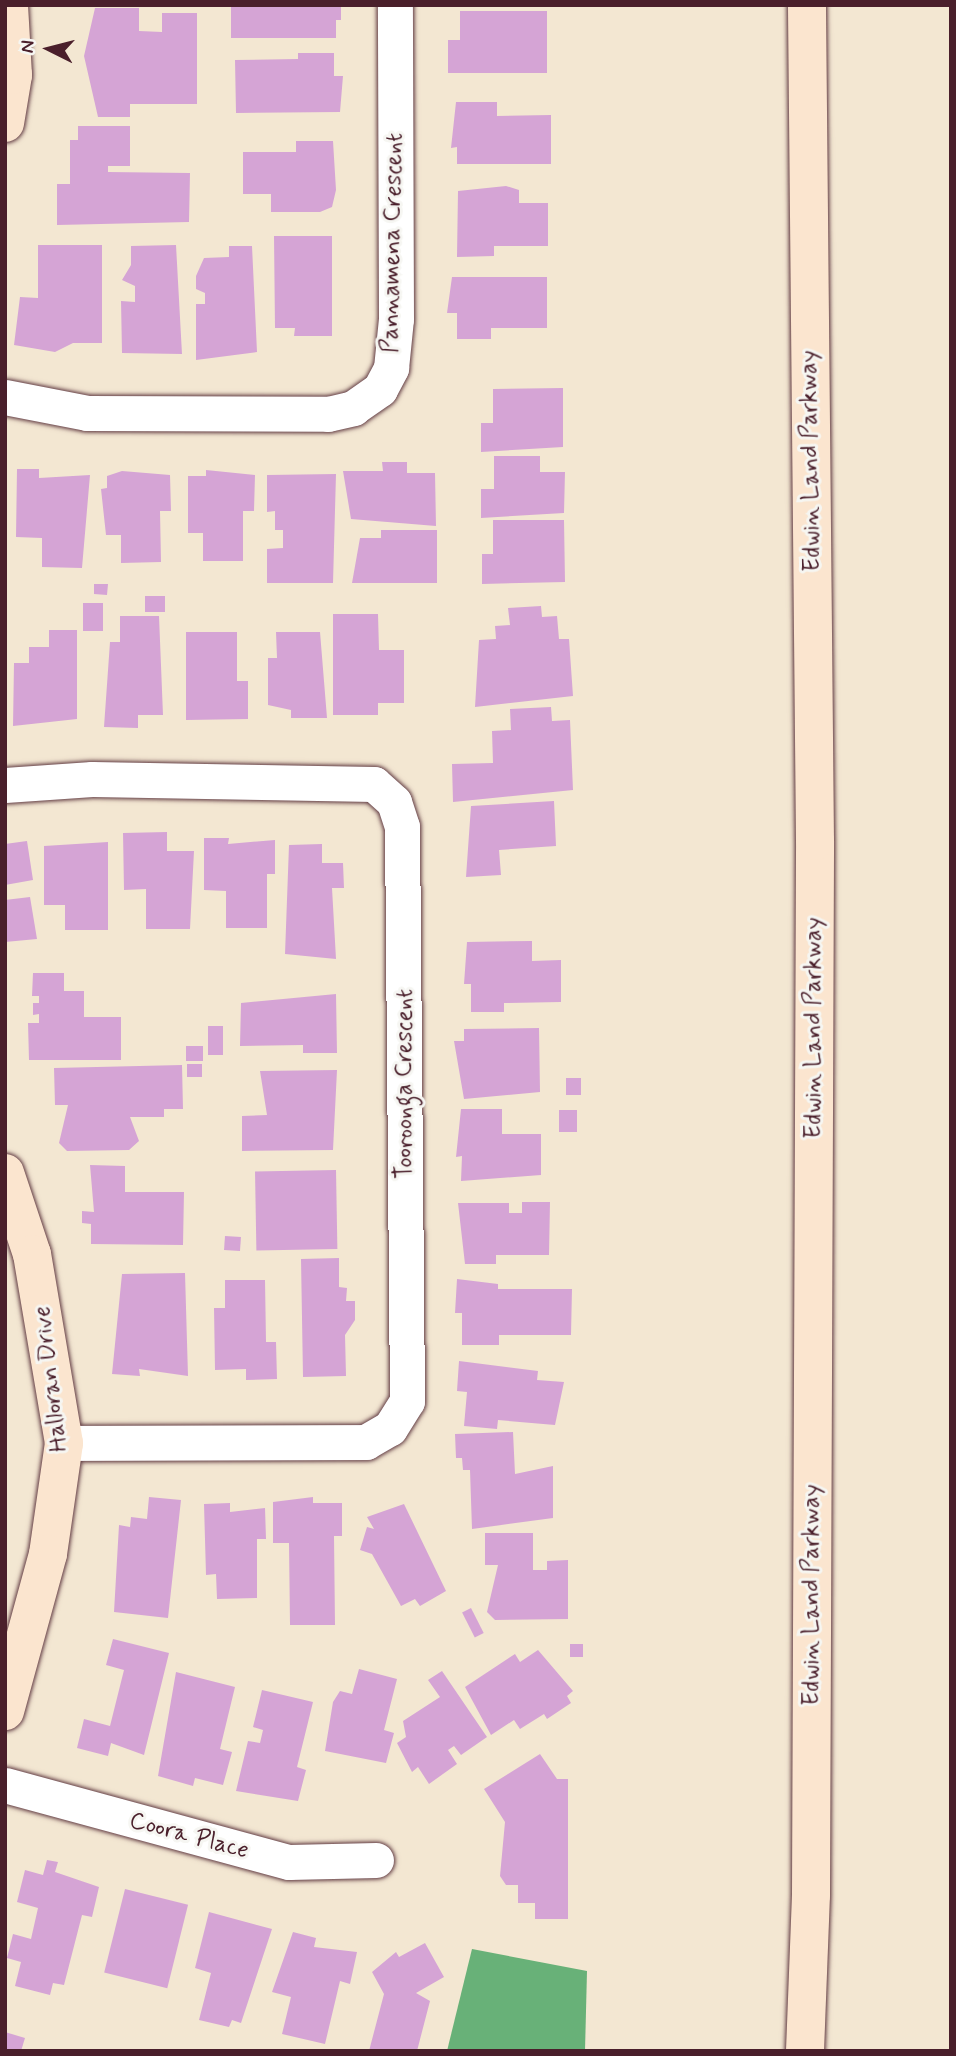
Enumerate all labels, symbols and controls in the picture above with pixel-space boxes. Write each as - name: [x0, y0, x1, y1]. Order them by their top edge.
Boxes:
- north arrow: [14, 14, 84, 84]
- text: N: [15, 39, 41, 54]
- street label: Pannamena Crescent: [377, 131, 409, 355]
- street label: Edwin Land Parkway: [795, 351, 827, 571]
- street label: Edwin Land Parkway: [800, 918, 828, 1138]
- street label: Tooroonga Crescent: [391, 987, 419, 1181]
- street label: Halloran Drive: [28, 1305, 74, 1453]
- street label: Edwin Land Parkway: [798, 1485, 826, 1705]
- street label: Coora Place: [128, 1807, 250, 1865]

